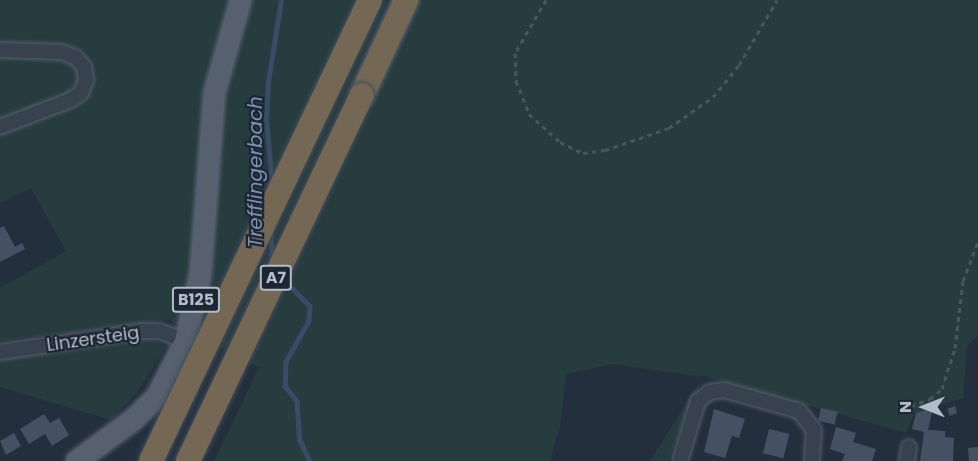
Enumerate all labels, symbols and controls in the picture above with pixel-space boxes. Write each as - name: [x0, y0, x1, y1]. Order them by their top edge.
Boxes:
- water label: Trefflingerbach: [243, 96, 267, 248]
- road number: A7: [260, 265, 292, 291]
- road number: B125: [170, 287, 222, 313]
- street label: Linzersteig: [45, 322, 141, 356]
- north arrow: [894, 377, 954, 437]
- text: N: [894, 401, 917, 413]

